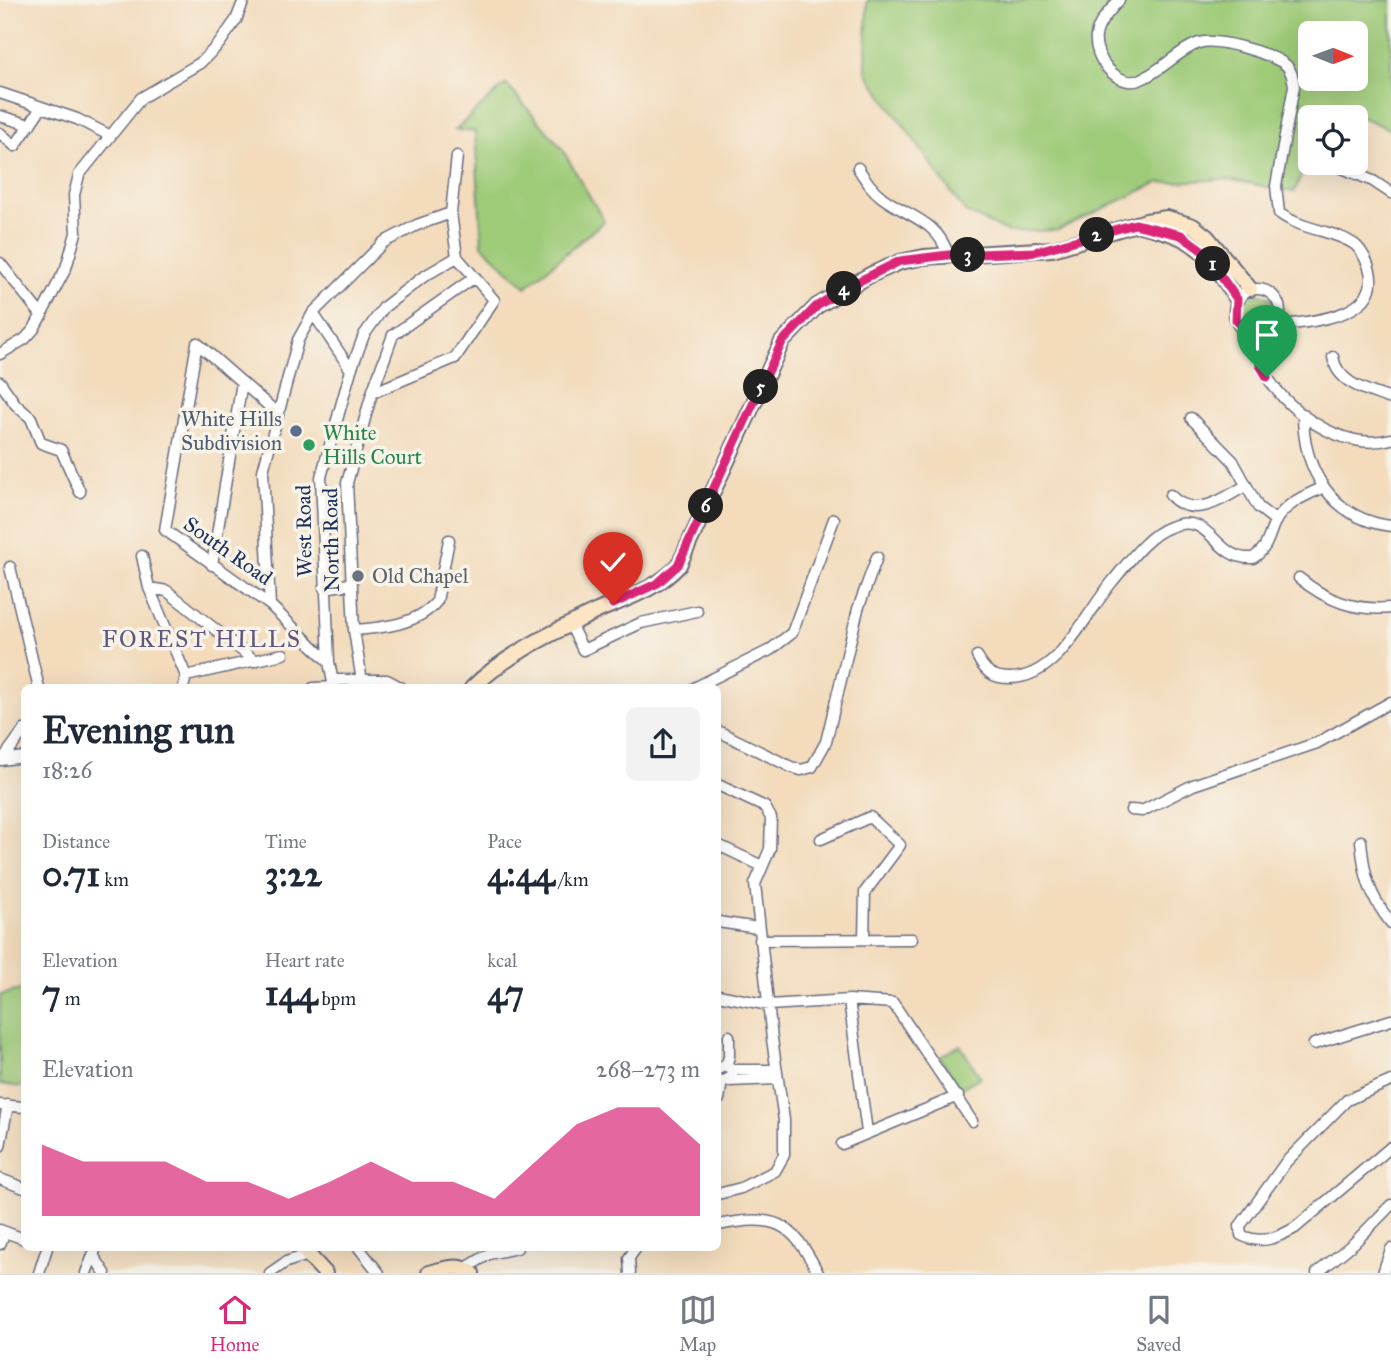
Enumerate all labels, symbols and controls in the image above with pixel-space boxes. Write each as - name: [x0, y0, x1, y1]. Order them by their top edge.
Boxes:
- north arrow: [1298, 21, 1368, 91]
- map controls: [1298, 21, 1368, 175]
- button: locate: [1298, 105, 1368, 175]
- pin: 2: [1080, 218, 1114, 252]
- text: 2: [1092, 223, 1101, 246]
- pin: 3: [950, 238, 986, 272]
- text: 3: [964, 243, 971, 266]
- pin: 1: [1196, 246, 1230, 282]
- text: 1: [1209, 252, 1216, 275]
- pin: 4: [826, 272, 862, 306]
- text: 4: [838, 277, 849, 300]
- pin: [1237, 305, 1297, 377]
- icon: arrive: [1248, 316, 1286, 354]
- pin: 5: [744, 370, 778, 404]
- text: 5: [756, 375, 765, 398]
- place label: White Hills Subdivision: [181, 406, 282, 456]
- place label: White Hills Court: [323, 420, 423, 470]
- marker: White Hills Subdivision: [288, 423, 304, 439]
- marker: White Hills Court: [301, 437, 317, 453]
- street label: West Road: [290, 484, 318, 577]
- street label: North Road: [317, 487, 345, 592]
- pin: 6: [688, 489, 724, 524]
- text: 6: [701, 494, 710, 517]
- street label: South Road: [179, 511, 278, 591]
- pin: [583, 532, 643, 604]
- icon: check: [594, 543, 632, 581]
- place label: Old Chapel: [372, 563, 469, 589]
- marker: Old Chapel: [350, 568, 366, 584]
- district label: FOREST HILLS: [102, 625, 302, 653]
- text: Evening run: [42, 707, 235, 753]
- button: share: [626, 707, 700, 781]
- text: 18:26: [42, 756, 92, 784]
- text: Distance: [42, 830, 110, 853]
- text: Time: [265, 830, 307, 853]
- text: Pace: [487, 830, 522, 853]
- text: 0.71: [42, 853, 100, 896]
- text: 3:22: [265, 853, 322, 896]
- text: 4:44: [487, 853, 555, 896]
- text: km: [100, 868, 129, 891]
- text: /km: [555, 868, 589, 891]
- text: Elevation: [42, 949, 117, 972]
- text: Heart rate: [265, 949, 345, 972]
- text: kcal: [487, 949, 517, 972]
- text: 7: [42, 972, 61, 1015]
- text: 144: [265, 972, 317, 1015]
- text: 47: [487, 972, 524, 1015]
- text: m: [61, 987, 81, 1010]
- text: bpm: [317, 987, 356, 1010]
- text: Elevation: [42, 1055, 133, 1083]
- text: 268–273 m: [596, 1055, 700, 1083]
- tab: Home: [210, 1291, 259, 1356]
- tab: Map: [679, 1291, 717, 1356]
- tab: Saved: [1136, 1291, 1181, 1356]

